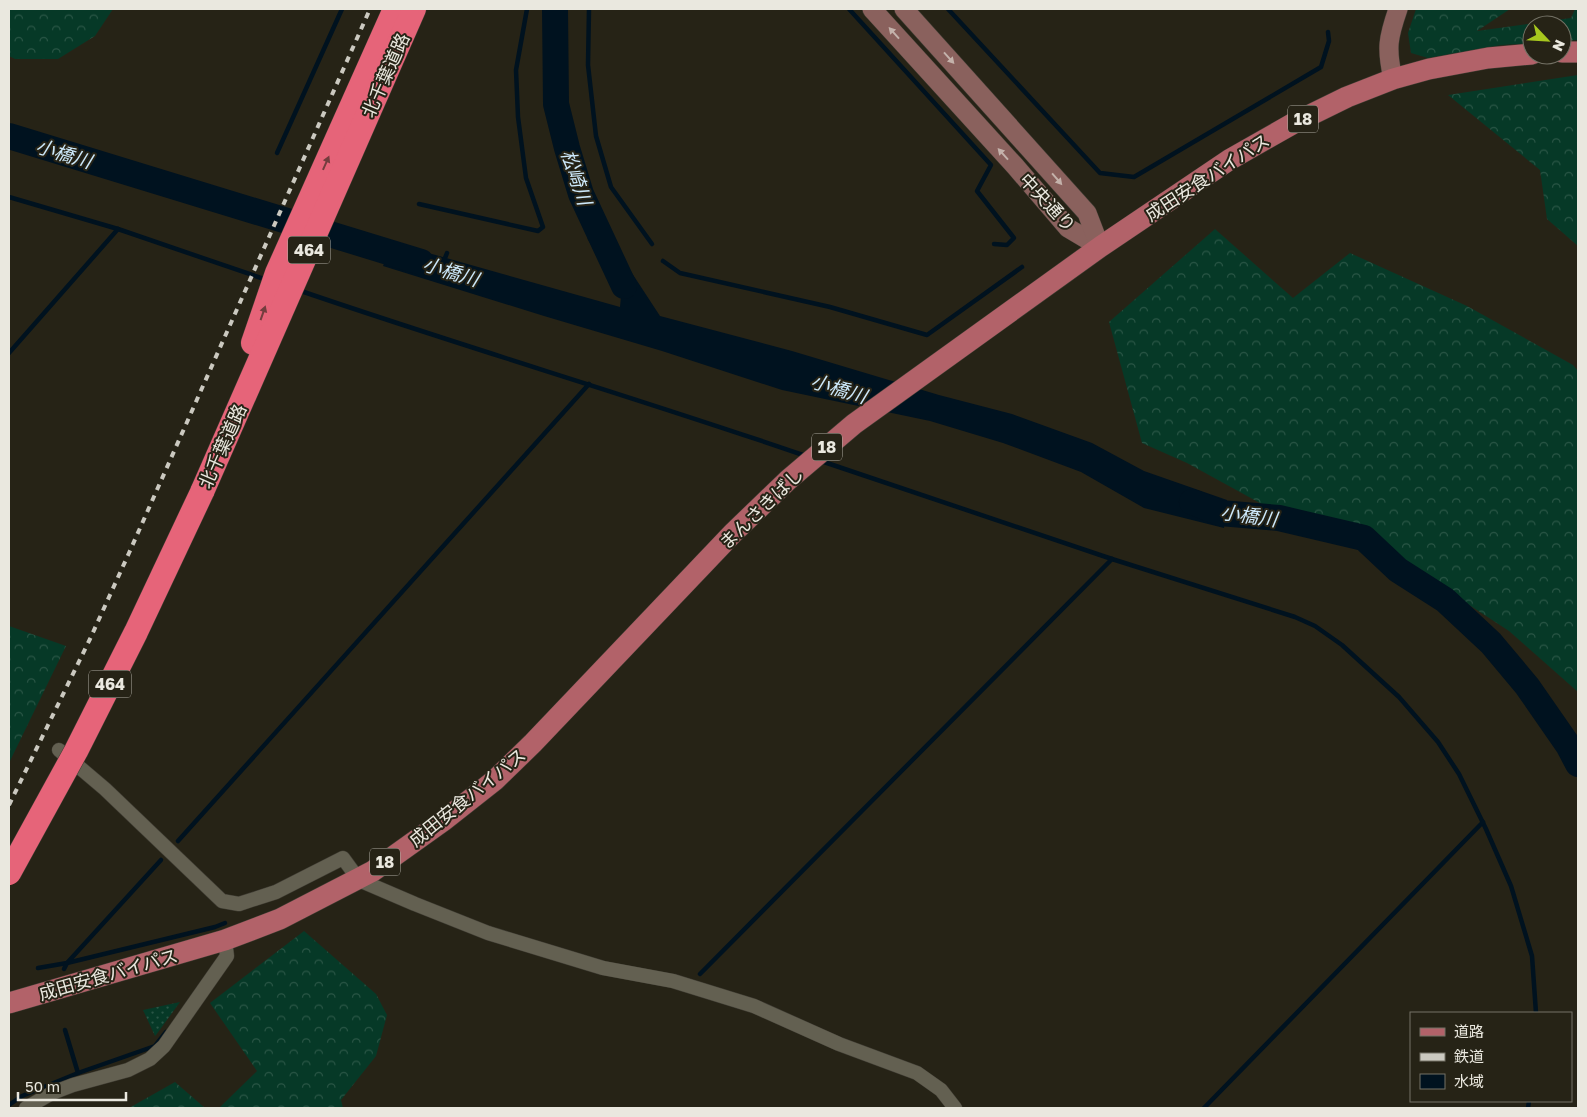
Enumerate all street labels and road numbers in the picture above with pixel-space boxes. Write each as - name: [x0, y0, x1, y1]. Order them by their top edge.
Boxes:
- street label: 北千葉道路: [357, 29, 413, 121]
- road number: 18: [1288, 106, 1318, 132]
- street label: 成田安食バイパス: [1141, 129, 1273, 225]
- street label: 中央通り: [1015, 168, 1081, 236]
- road number: 464: [288, 236, 330, 264]
- street label: 北千葉道路: [194, 400, 250, 492]
- road number: 18: [812, 434, 842, 461]
- street label: まんさきばし: [715, 463, 807, 553]
- road number: 464: [89, 671, 131, 698]
- street label: 成田安食バイパス: [404, 743, 530, 851]
- road number: 18: [370, 849, 400, 876]
- street label: 成田安食バイパス: [36, 944, 180, 1004]

